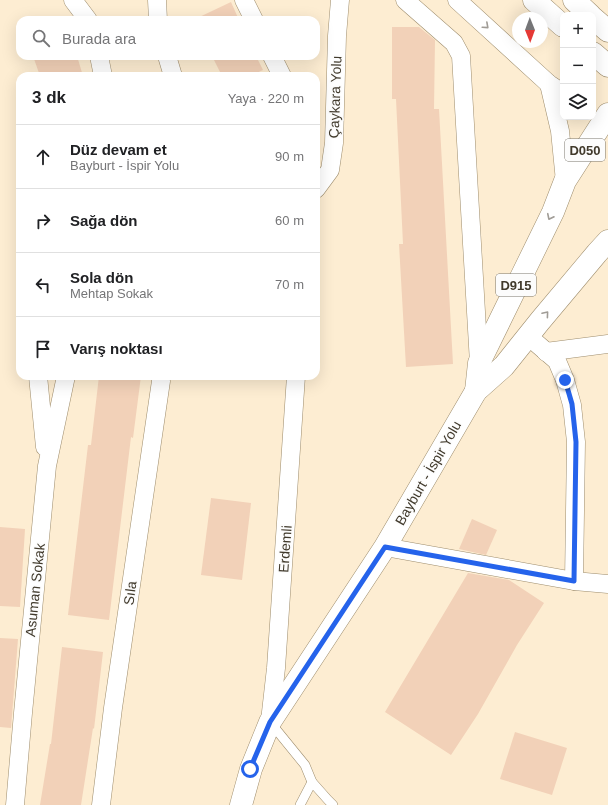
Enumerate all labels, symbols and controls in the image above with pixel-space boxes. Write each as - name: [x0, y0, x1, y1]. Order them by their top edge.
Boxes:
- north arrow: [512, 12, 548, 48]
- map controls: [560, 12, 596, 120]
- button: +: [560, 12, 596, 48]
- search box: [16, 16, 320, 60]
- one-way arrow: [481, 22, 489, 29]
- icon: search: [30, 27, 52, 49]
- text: Burada ara: [62, 30, 136, 47]
- button: −: [560, 48, 596, 84]
- street label: Çaykara Yolu: [326, 55, 344, 139]
- button: layers: [560, 84, 596, 120]
- text: 3 dk: [32, 88, 66, 107]
- text: Yaya · 220 m: [228, 91, 304, 106]
- road number: D050: [565, 139, 605, 161]
- text: Düz devam et: [70, 141, 167, 158]
- icon: ahead: [32, 146, 54, 168]
- text: 90 m: [275, 149, 304, 164]
- text: Bayburt - İspir Yolu: [70, 158, 179, 173]
- icon: right: [32, 210, 54, 232]
- text: Sağa dön: [70, 212, 138, 229]
- text: 60 m: [275, 213, 304, 228]
- one-way arrow: [547, 213, 555, 220]
- text: Sola dön: [70, 269, 133, 286]
- icon: left: [32, 274, 54, 296]
- road number: D915: [496, 274, 536, 296]
- text: 70 m: [275, 277, 304, 292]
- text: Mehtap Sokak: [70, 286, 153, 301]
- one-way arrow: [542, 311, 549, 318]
- icon: arrive: [32, 338, 54, 360]
- text: Varış noktası: [70, 340, 163, 357]
- route end: [556, 371, 574, 389]
- street label: Bayburt - İspir Yolu: [391, 418, 464, 528]
- street label: Erdemli: [275, 525, 295, 573]
- street label: Asuman Sokak: [22, 541, 48, 638]
- street label: Sıla: [120, 580, 140, 606]
- route start: [241, 760, 259, 778]

